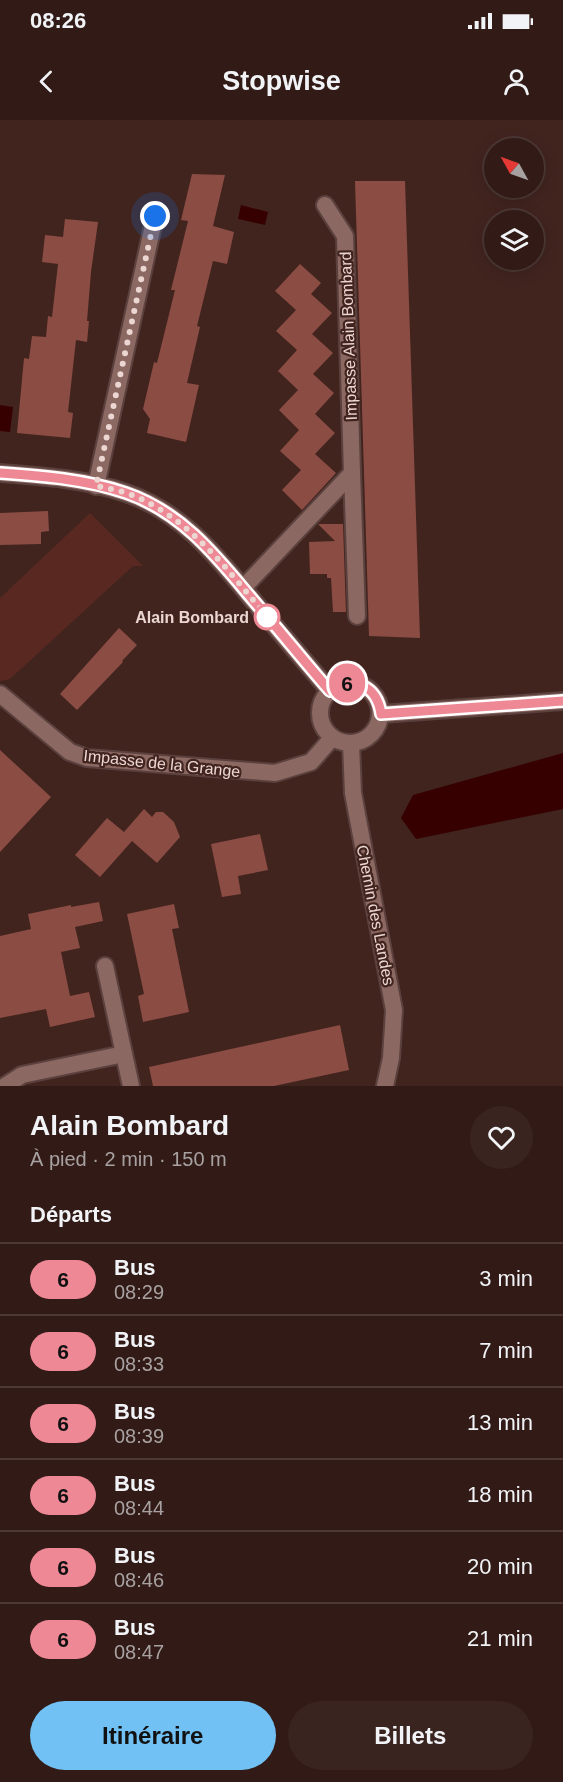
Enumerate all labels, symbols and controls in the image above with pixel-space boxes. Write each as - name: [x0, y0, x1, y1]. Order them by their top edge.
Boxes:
- text: 08:26: [30, 8, 86, 33]
- icon: back: [30, 65, 63, 98]
- icon: person: [500, 65, 533, 98]
- text: Stopwise: [222, 66, 341, 96]
- north arrow: [484, 138, 544, 198]
- map controls: [484, 138, 544, 270]
- your location: [140, 201, 170, 231]
- button: layers: [484, 210, 544, 270]
- street label: Impasse Alain Bombard: [337, 251, 360, 421]
- marker: Alain Bombard: [254, 604, 280, 630]
- place label: Alain Bombard: [135, 609, 249, 626]
- line badge: 6: [328, 664, 366, 702]
- text: 6: [341, 672, 353, 695]
- street label: Impasse de la Grange: [83, 747, 241, 780]
- street label: Chemin des Landes: [354, 844, 397, 987]
- button: heart: [470, 1106, 533, 1169]
- text: Alain Bombard: [30, 1110, 229, 1141]
- text: À pied · 2 min · 150 m: [30, 1148, 227, 1170]
- text: Départs: [30, 1202, 112, 1227]
- text: Bus: [114, 1255, 156, 1280]
- text: 3 min: [479, 1266, 533, 1291]
- text: 6: [57, 1268, 69, 1291]
- text: 08:29: [114, 1281, 164, 1303]
- text: Bus: [114, 1327, 156, 1352]
- text: 7 min: [479, 1338, 533, 1363]
- text: 6: [57, 1340, 69, 1363]
- text: 08:33: [114, 1353, 164, 1375]
- text: Bus: [114, 1399, 156, 1424]
- text: 13 min: [467, 1410, 533, 1435]
- text: 6: [57, 1412, 69, 1435]
- text: 08:39: [114, 1425, 164, 1447]
- text: Bus: [114, 1471, 156, 1496]
- text: 18 min: [467, 1482, 533, 1507]
- text: 6: [57, 1484, 69, 1507]
- text: 08:44: [114, 1497, 164, 1519]
- text: Bus: [114, 1543, 156, 1568]
- text: 20 min: [467, 1554, 533, 1579]
- text: 6: [57, 1556, 69, 1579]
- text: 08:46: [114, 1569, 164, 1591]
- text: Bus: [114, 1615, 156, 1640]
- text: 21 min: [467, 1626, 533, 1651]
- text: 6: [57, 1628, 69, 1651]
- text: 08:47: [114, 1641, 164, 1663]
- button: Itinéraire: [30, 1701, 276, 1770]
- button: Billets: [288, 1701, 533, 1770]

